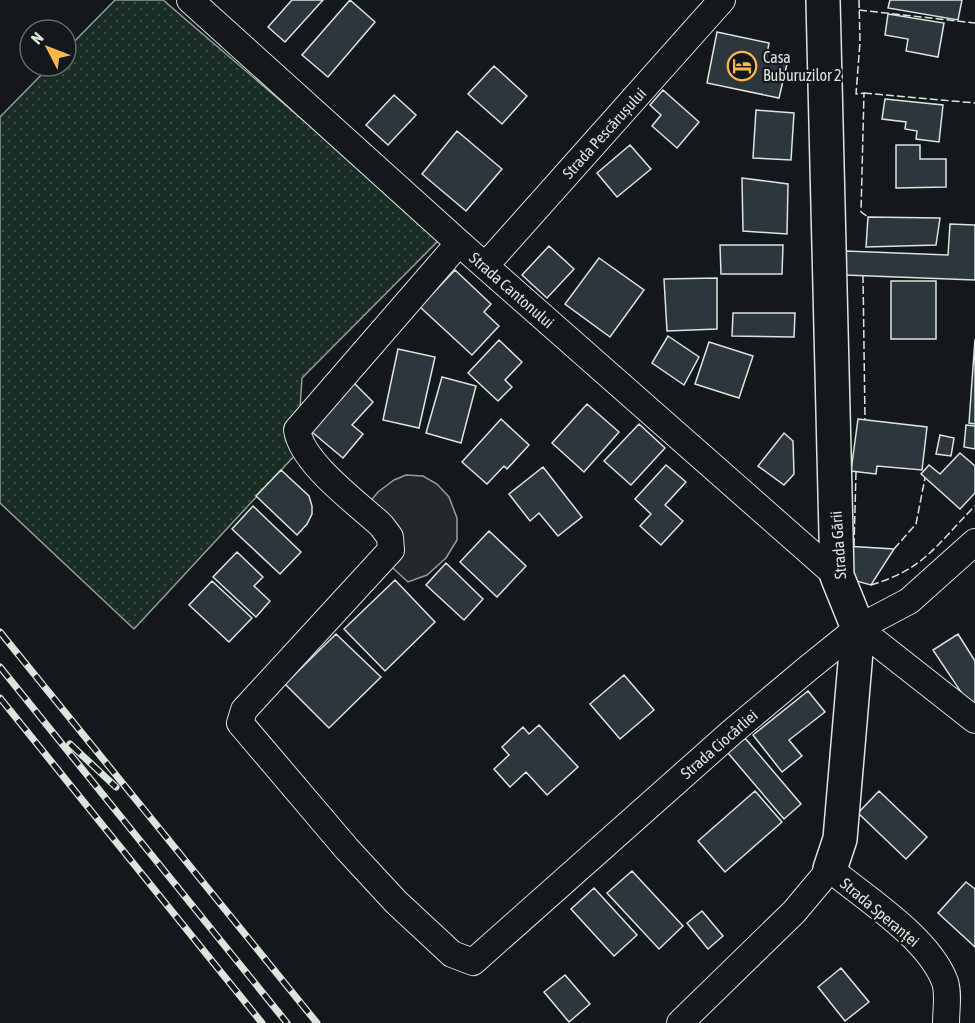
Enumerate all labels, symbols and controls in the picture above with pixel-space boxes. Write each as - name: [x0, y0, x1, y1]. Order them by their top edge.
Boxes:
- north arrow: [18, 18, 78, 78]
- text: N: [27, 28, 47, 47]
- place label: Casa Buburuzilor 2: [763, 48, 842, 84]
- hotel icon: Casa Buburuzilor 2: [726, 50, 758, 82]
- street label: Strada Pescărușului: [559, 84, 650, 183]
- street label: Strada Cantonului: [466, 248, 558, 332]
- street label: Strada Gării: [827, 510, 849, 580]
- street label: Strada Ciocârliei: [677, 706, 761, 782]
- street label: Strada Speranței: [836, 874, 923, 951]

